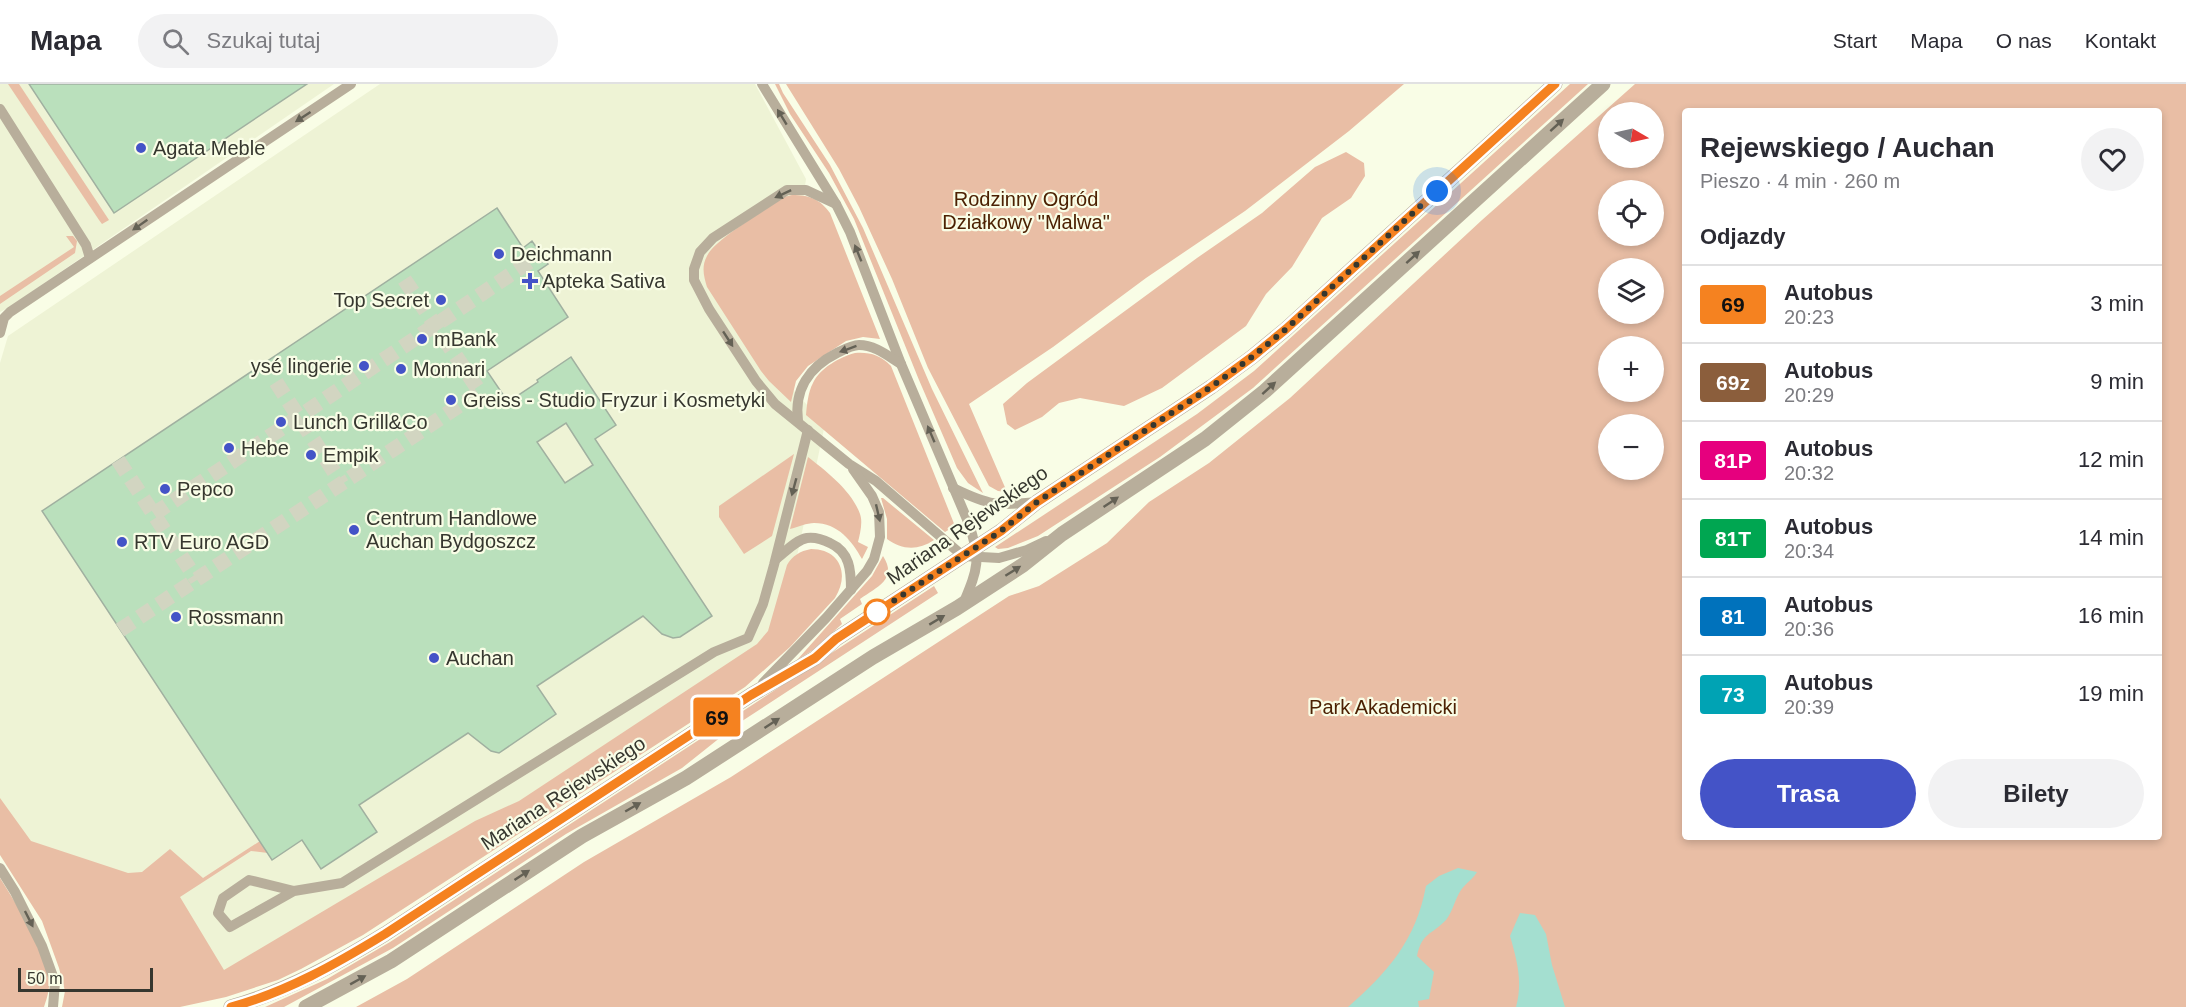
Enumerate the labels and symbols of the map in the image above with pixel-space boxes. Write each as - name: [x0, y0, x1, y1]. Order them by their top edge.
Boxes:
- north arrow: [1598, 102, 1664, 168]
- one-way arrow: [777, 108, 787, 125]
- one-way arrow: [295, 111, 311, 122]
- one-way arrow: [1549, 119, 1564, 132]
- place label: Agata Meble: [153, 137, 265, 159]
- marker: Agata Meble: [134, 141, 148, 155]
- your location: [1422, 176, 1452, 206]
- park label: Rodzinny Ogród Działkowy "Malwa": [942, 188, 1110, 233]
- one-way arrow: [774, 189, 791, 198]
- one-way arrow: [133, 219, 149, 231]
- place label: Deichmann: [511, 243, 612, 265]
- one-way arrow: [853, 244, 862, 262]
- marker: Deichmann: [492, 247, 506, 261]
- one-way arrow: [1406, 250, 1420, 264]
- place label: Apteka Sativa: [542, 270, 666, 292]
- marker: Apteka Sativa: [523, 274, 537, 288]
- place label: Top Secret: [333, 289, 429, 311]
- marker: Top Secret: [434, 293, 448, 307]
- place label: mBank: [434, 328, 497, 350]
- one-way arrow: [722, 331, 733, 347]
- marker: mBank: [415, 332, 429, 346]
- one-way arrow: [839, 344, 857, 354]
- place label: ysé lingerie: [251, 355, 352, 377]
- place label: Monnari: [413, 358, 485, 380]
- marker: ysé lingerie: [357, 359, 371, 373]
- marker: Monnari: [394, 362, 408, 376]
- one-way arrow: [1261, 381, 1276, 395]
- place label: Greiss - Studio Fryzur i Kosmetyki: [463, 389, 765, 411]
- marker: Greiss - Studio Fryzur i Kosmetyki: [444, 393, 458, 407]
- place label: Lunch Grill&Co: [293, 411, 428, 433]
- marker: Lunch Grill&Co: [274, 415, 288, 429]
- one-way arrow: [926, 425, 935, 443]
- place label: Hebe: [241, 437, 289, 459]
- marker: Hebe: [222, 441, 236, 455]
- place label: Empik: [323, 444, 380, 466]
- marker: Empik: [304, 448, 318, 462]
- street label: Mariana Rejewskiego: [882, 461, 1052, 589]
- place label: Pepco: [177, 478, 234, 500]
- one-way arrow: [789, 478, 798, 496]
- marker: Pepco: [158, 482, 172, 496]
- one-way arrow: [1102, 496, 1119, 507]
- one-way arrow: [874, 504, 883, 523]
- place label: Centrum Handlowe Auchan Bydgoszcz: [366, 507, 537, 552]
- marker: Centrum Handlowe Auchan Bydgoszcz: [347, 523, 361, 537]
- place label: RTV Euro AGD: [134, 531, 269, 553]
- marker: RTV Euro AGD: [115, 535, 129, 549]
- one-way arrow: [1005, 565, 1022, 576]
- unlabelled marker: [864, 599, 890, 625]
- place label: Rossmann: [188, 606, 284, 628]
- marker: Rossmann: [169, 610, 183, 624]
- one-way arrow: [929, 614, 945, 625]
- place label: Auchan: [446, 647, 514, 669]
- marker: Auchan: [427, 651, 441, 665]
- park label: Park Akademicki: [1309, 696, 1457, 718]
- line badge: 69: [690, 698, 744, 736]
- one-way arrow: [763, 717, 779, 729]
- street label: Mariana Rejewskiego: [477, 732, 649, 854]
- one-way arrow: [625, 802, 642, 812]
- one-way arrow: [514, 869, 530, 881]
- one-way arrow: [24, 911, 34, 928]
- scale bar: [18, 965, 153, 992]
- one-way arrow: [350, 975, 367, 985]

